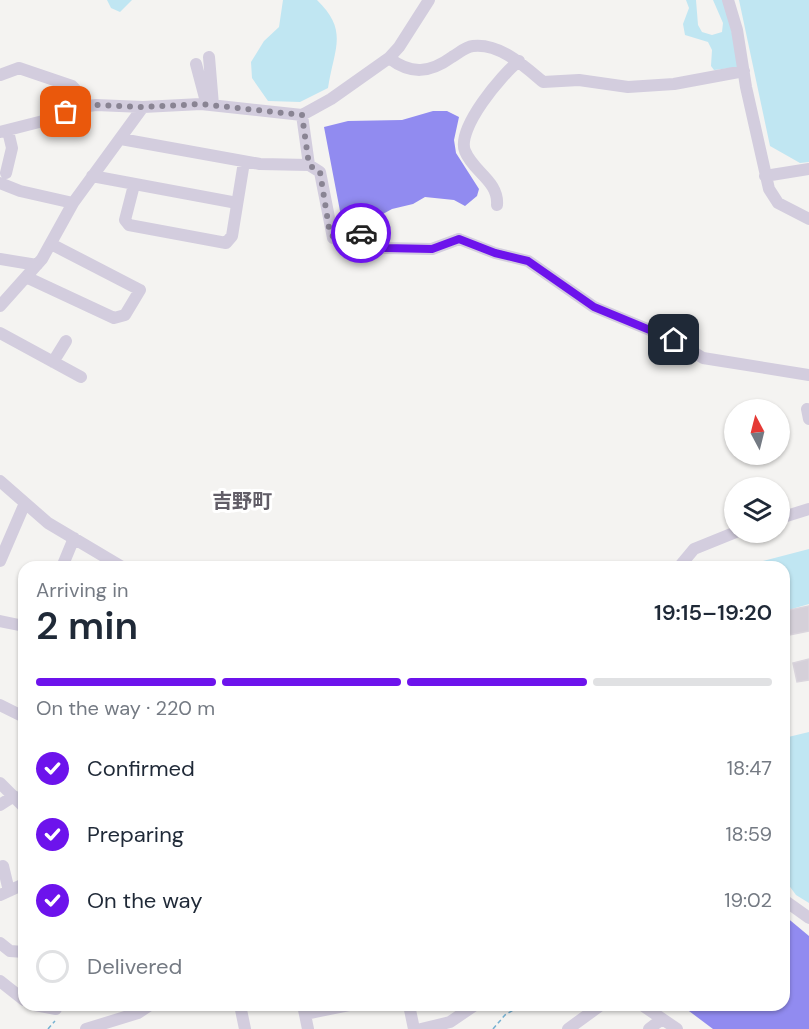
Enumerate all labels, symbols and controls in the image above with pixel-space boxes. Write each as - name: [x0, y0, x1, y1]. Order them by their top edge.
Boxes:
- pin: [40, 86, 91, 137]
- icon: bag: [49, 95, 82, 128]
- courier: [331, 203, 391, 263]
- icon: car: [345, 217, 378, 250]
- pin: [648, 314, 699, 365]
- icon: home: [657, 323, 690, 356]
- north arrow: [724, 399, 790, 465]
- map controls: [724, 399, 790, 543]
- button: layers: [724, 477, 790, 543]
- district label: 吉野町: [212, 488, 272, 514]
- text: Arriving in: [36, 577, 128, 603]
- text: 19:15–19:20: [654, 598, 772, 627]
- text: 2 min: [36, 600, 138, 651]
- text: On the way · 220 m: [36, 695, 215, 721]
- icon: check: [36, 752, 69, 785]
- text: Confirmed: [87, 754, 195, 783]
- text: 18:47: [727, 755, 772, 781]
- icon: check: [36, 818, 69, 851]
- text: Preparing: [87, 820, 184, 849]
- text: 18:59: [725, 821, 772, 847]
- icon: check: [36, 884, 69, 917]
- text: On the way: [87, 886, 202, 915]
- text: 19:02: [724, 887, 772, 913]
- text: Delivered: [87, 952, 182, 981]

